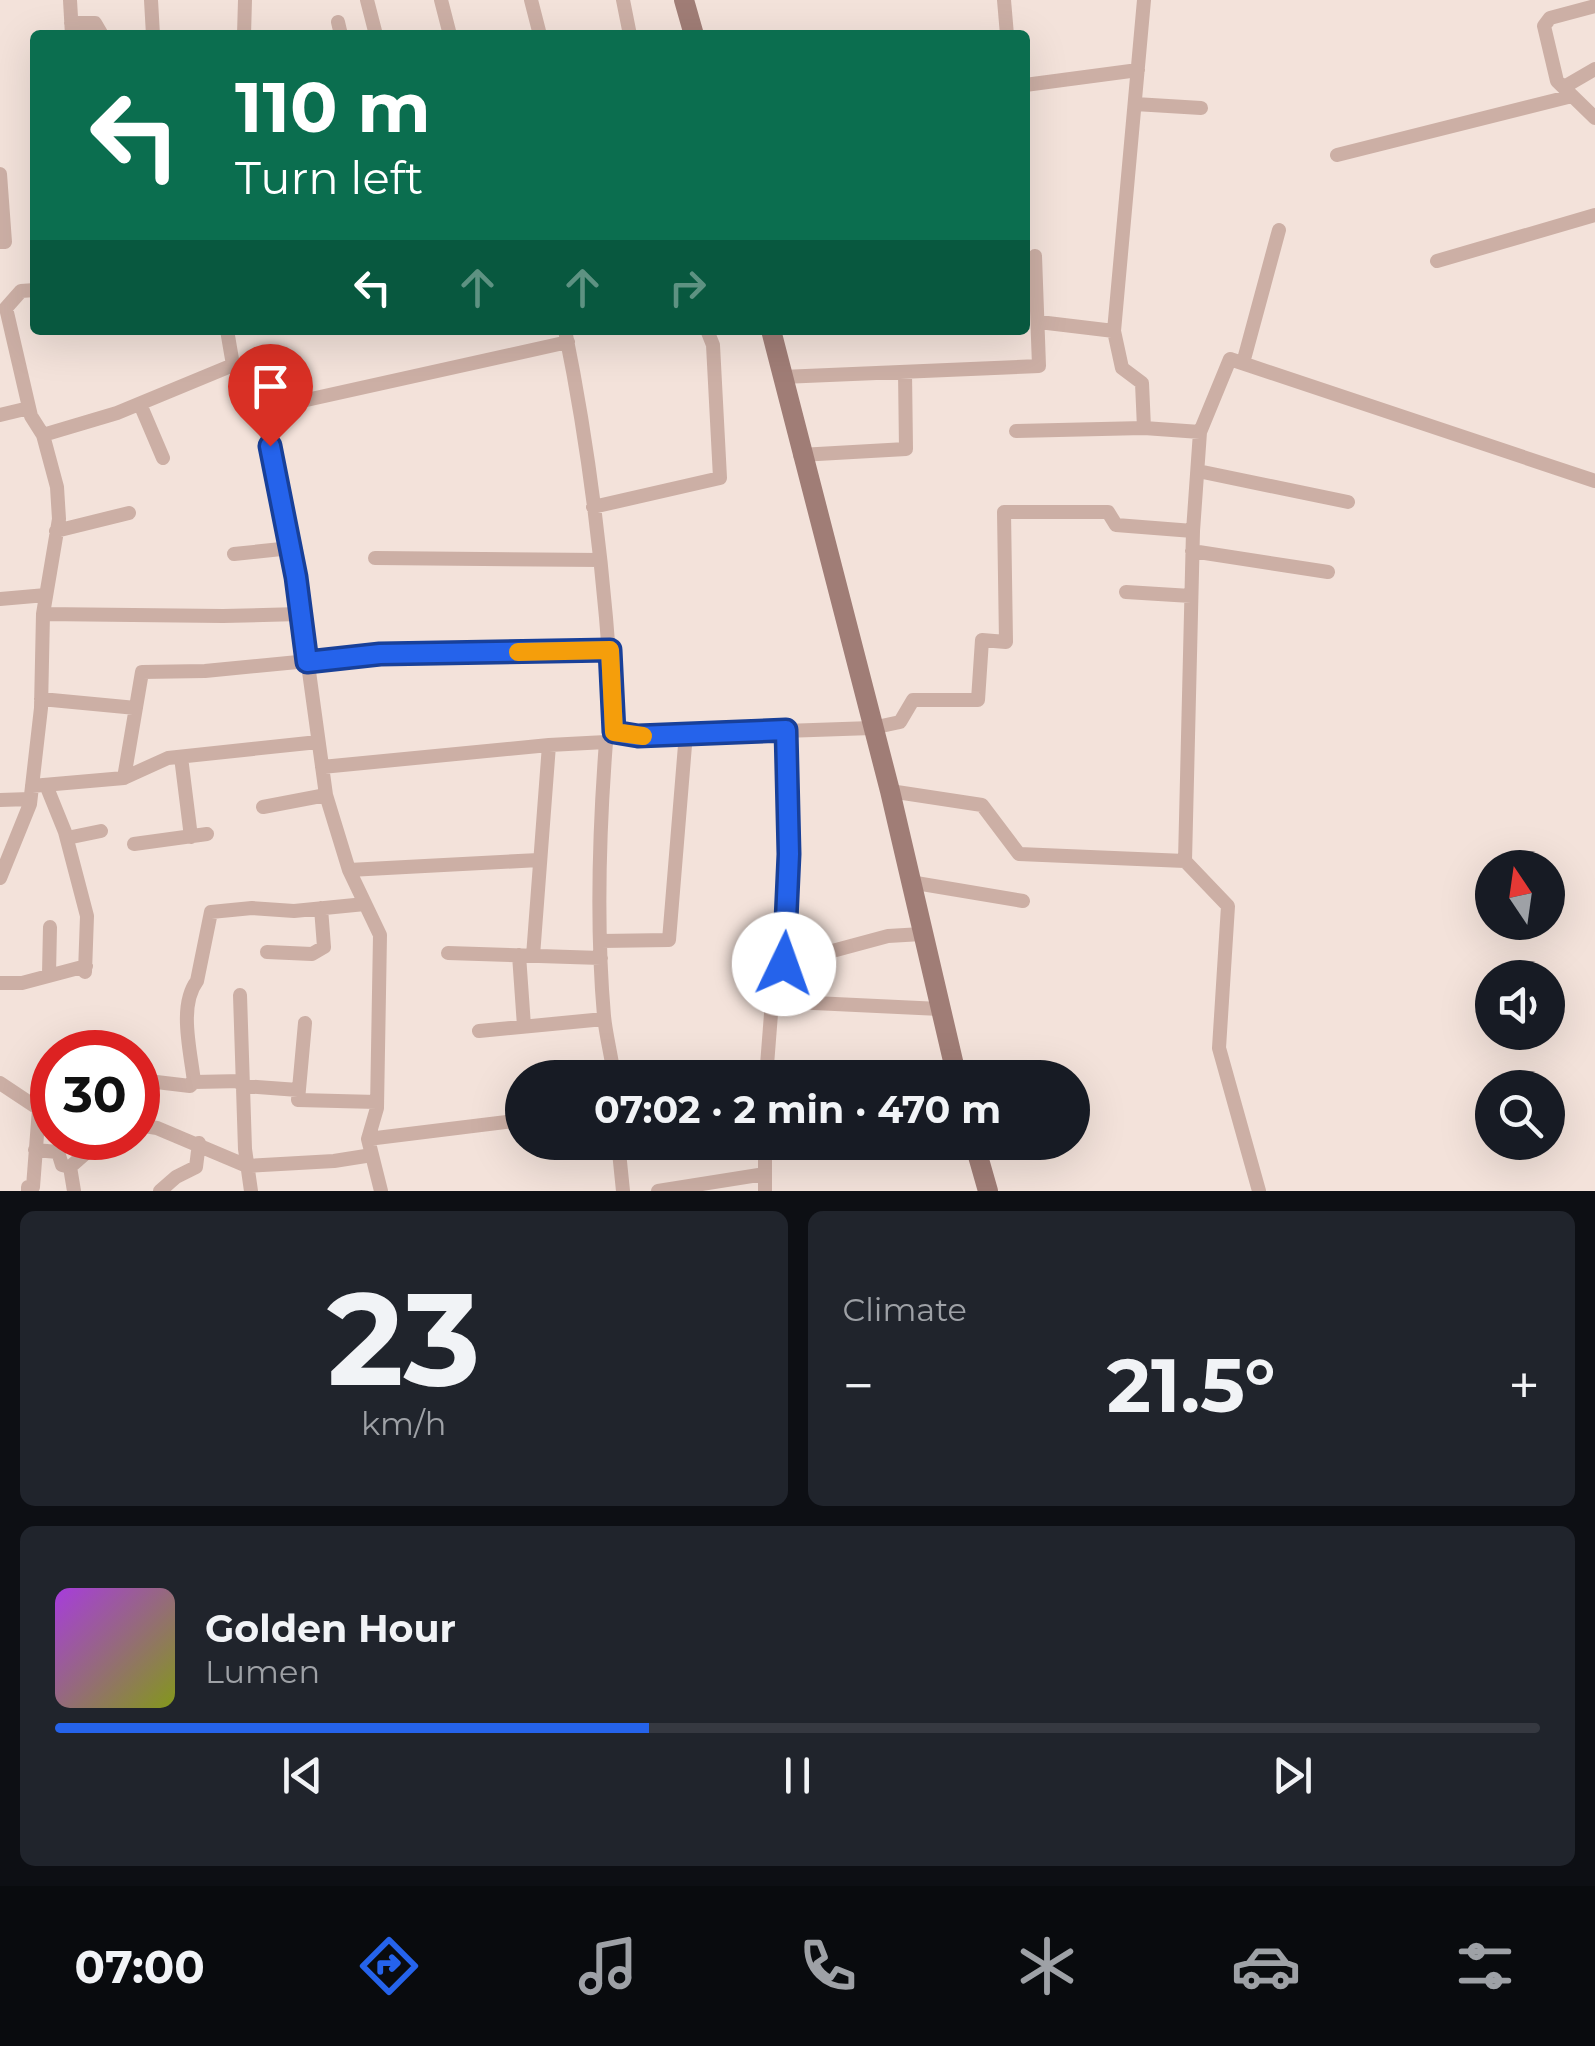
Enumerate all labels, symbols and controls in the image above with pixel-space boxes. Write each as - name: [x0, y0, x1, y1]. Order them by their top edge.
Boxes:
- text: 110 m: [235, 64, 431, 150]
- icon: left: [70, 70, 200, 200]
- text: Turn left: [235, 150, 423, 205]
- icon: left: [345, 260, 400, 315]
- icon: ahead: [450, 260, 505, 315]
- icon: ahead: [555, 260, 610, 315]
- icon: right: [660, 260, 715, 315]
- pin: [228, 344, 313, 447]
- icon: arrive: [243, 359, 298, 414]
- north arrow: [1475, 850, 1565, 940]
- map controls: [1475, 850, 1565, 1160]
- position arrow: [732, 912, 836, 1016]
- button: sound: [1475, 960, 1565, 1050]
- speed limit sign: 30: [30, 1030, 160, 1160]
- button: search: [1475, 1070, 1565, 1160]
- text: 07:02 · 2 min · 470 m: [594, 1086, 1001, 1133]
- text: 23: [327, 1259, 481, 1418]
- text: Climate: [843, 1290, 967, 1329]
- text: 21.5°: [1107, 1339, 1276, 1431]
- text: −: [843, 1352, 874, 1419]
- text: +: [1508, 1352, 1540, 1419]
- text: km/h: [361, 1404, 446, 1443]
- text: Golden Hour: [205, 1605, 456, 1652]
- text: Lumen: [205, 1652, 320, 1691]
- icon: previous: [275, 1748, 330, 1803]
- icon: pause: [770, 1748, 825, 1803]
- icon: next: [1265, 1748, 1320, 1803]
- icon: directions: [354, 1931, 424, 2001]
- icon: music: [573, 1931, 643, 2001]
- icon: phone: [793, 1931, 863, 2001]
- icon: climate: [1012, 1931, 1082, 2001]
- icon: car: [1231, 1931, 1301, 2001]
- icon: filters: [1450, 1931, 1520, 2001]
- text: 07:00: [75, 1939, 205, 1994]

